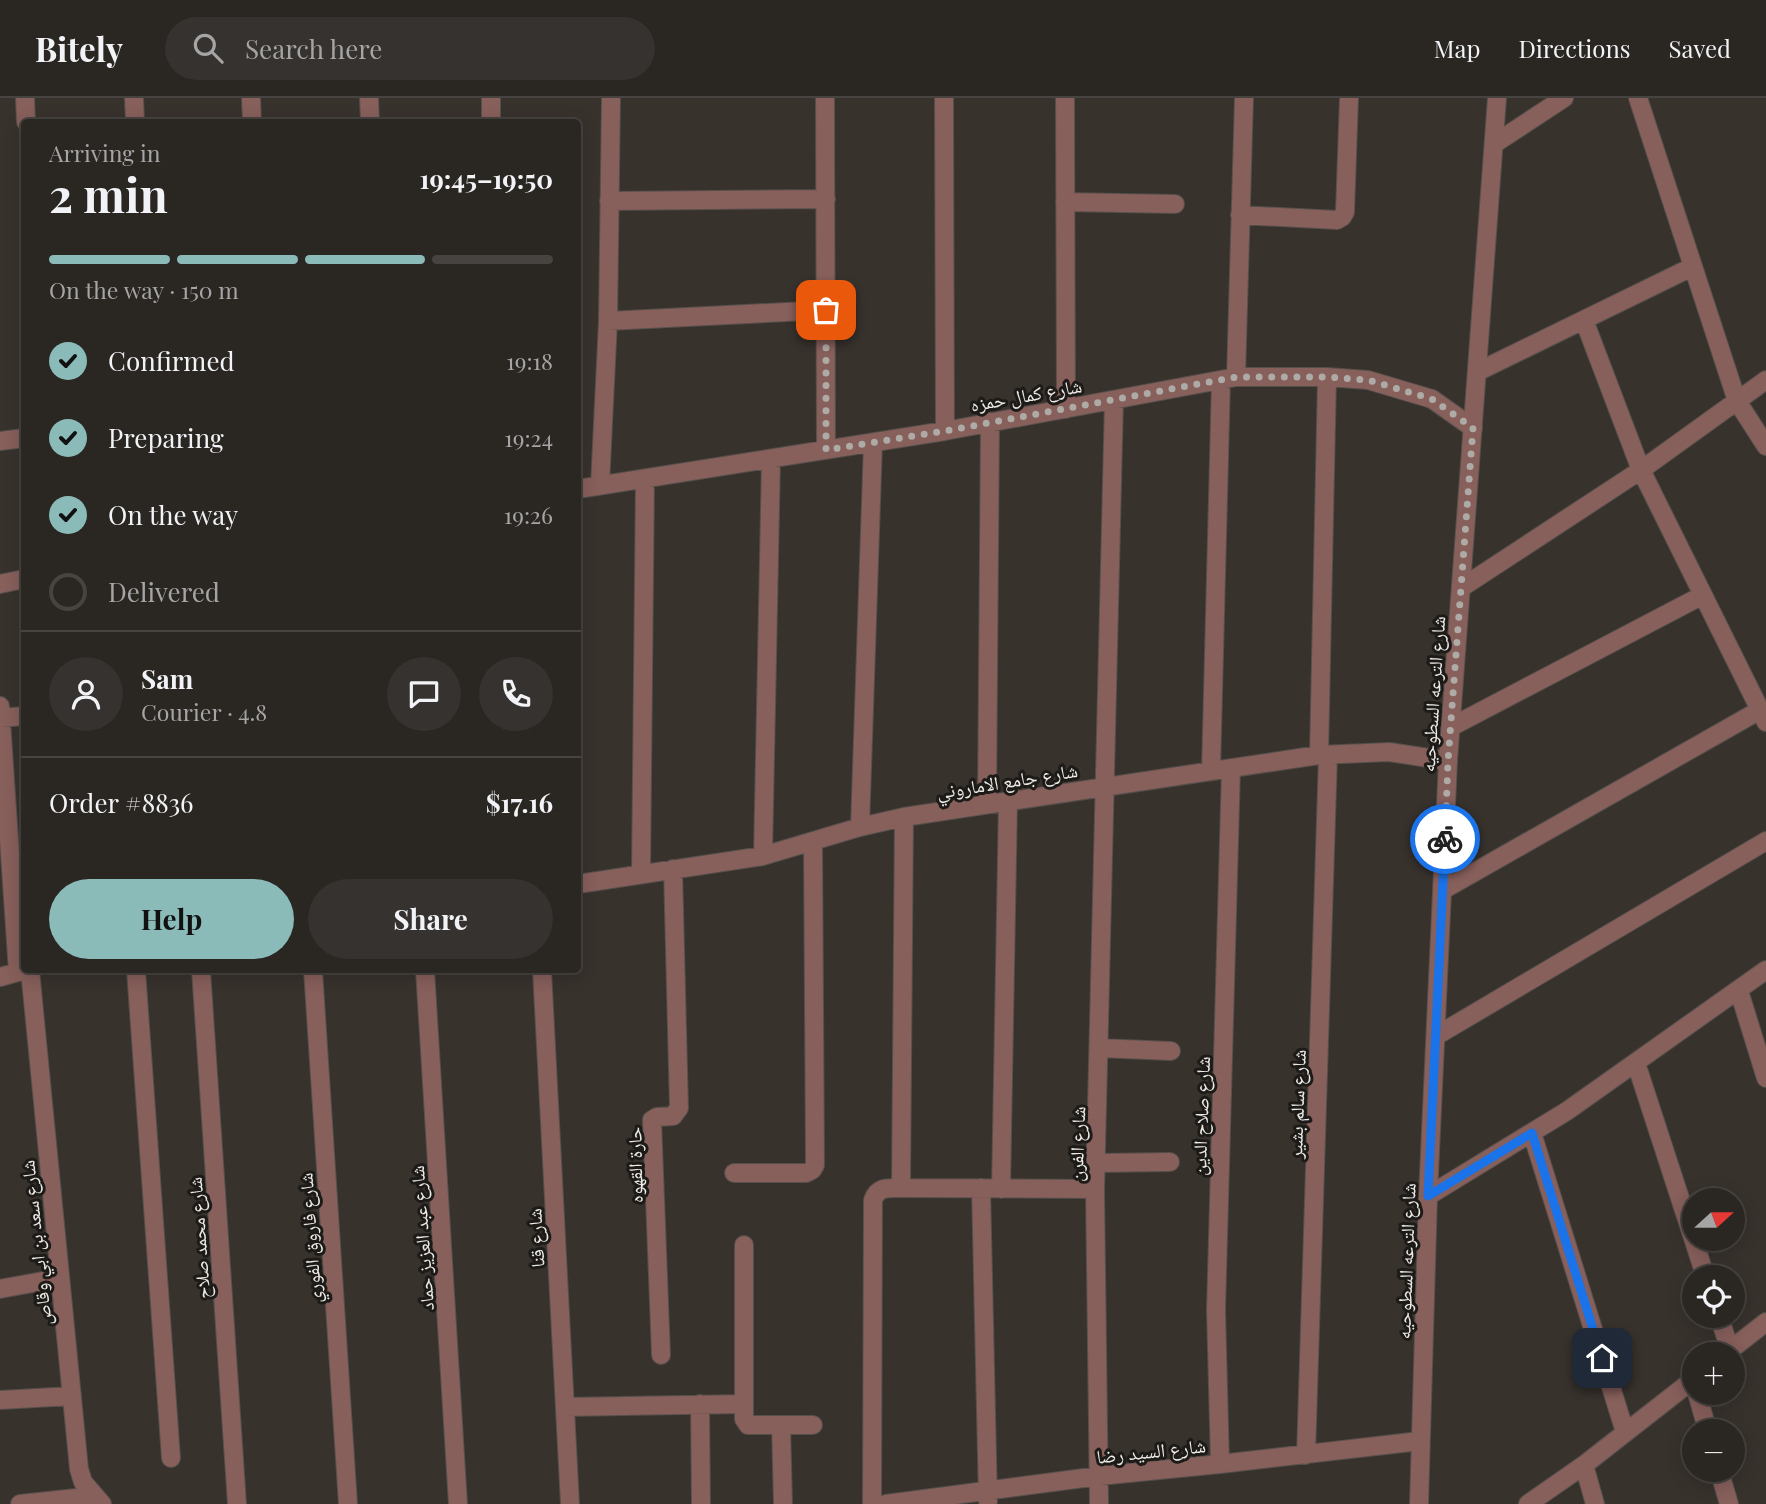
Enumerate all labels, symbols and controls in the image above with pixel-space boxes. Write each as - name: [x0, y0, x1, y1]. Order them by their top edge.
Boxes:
- search box: [165, 17, 655, 80]
- text: Bitely: [35, 26, 123, 70]
- icon: search: [189, 29, 227, 67]
- text: Search here: [245, 31, 383, 66]
- text: Map: [1434, 32, 1480, 64]
- text: Directions: [1518, 32, 1631, 64]
- text: Saved: [1669, 32, 1731, 64]
- text: Arriving in: [49, 137, 161, 168]
- text: 19:45–19:50: [419, 161, 553, 196]
- text: 2 min: [49, 163, 168, 225]
- text: On the way · 150 m: [49, 274, 239, 305]
- pin: [796, 280, 856, 340]
- icon: bag: [807, 291, 845, 329]
- icon: check: [49, 342, 87, 380]
- text: Confirmed: [108, 343, 235, 378]
- text: 19:18: [506, 345, 553, 376]
- street label: شارع كمال حمزه: [968, 371, 1084, 417]
- icon: check: [49, 419, 87, 457]
- text: Preparing: [108, 420, 224, 455]
- text: 19:24: [504, 422, 553, 453]
- icon: check: [49, 496, 87, 534]
- text: On the way: [108, 497, 238, 532]
- text: 19:26: [504, 499, 553, 530]
- text: Delivered: [108, 574, 220, 609]
- street label: شارع الترعه السطوحيه: [1414, 615, 1450, 773]
- button: person: [49, 657, 123, 731]
- button: chat: [387, 657, 461, 731]
- button: phone: [479, 657, 553, 731]
- text: Sam: [141, 661, 193, 696]
- text: Courier · 4.8: [141, 696, 267, 727]
- street label: شارع جامع الاماروني: [935, 756, 1080, 808]
- text: Order #8836: [49, 785, 194, 820]
- text: $17.16: [486, 785, 553, 820]
- courier: [1410, 804, 1480, 874]
- icon: bike: [1426, 820, 1464, 858]
- button: Help: [49, 879, 294, 959]
- button: Share: [308, 879, 553, 959]
- street label: شارع سالم بشير: [1281, 1049, 1312, 1160]
- street label: شارع صلاح الدين: [1185, 1056, 1215, 1176]
- street label: شارع الفرن: [1062, 1106, 1090, 1182]
- street label: حارة القهوه: [620, 1127, 648, 1203]
- street label: شارع سعد بن ابي وقاص: [13, 1159, 60, 1327]
- street label: شارع عبد العزيز حماد: [403, 1165, 439, 1311]
- street label: شارع فاروق الفوري: [291, 1172, 330, 1304]
- street label: شارع محمد صلاح: [181, 1176, 215, 1300]
- street label: شارع الترعه السطوحيه: [1389, 1182, 1421, 1340]
- north arrow: [1682, 1188, 1745, 1251]
- map controls: [1682, 1188, 1745, 1482]
- street label: شارع قنا: [520, 1208, 550, 1268]
- button: locate: [1682, 1265, 1745, 1328]
- pin: [1572, 1328, 1632, 1388]
- icon: home: [1583, 1339, 1621, 1377]
- button: +: [1682, 1342, 1745, 1405]
- button: −: [1682, 1419, 1745, 1482]
- street label: شارع السيد رضا: [1095, 1431, 1207, 1469]

